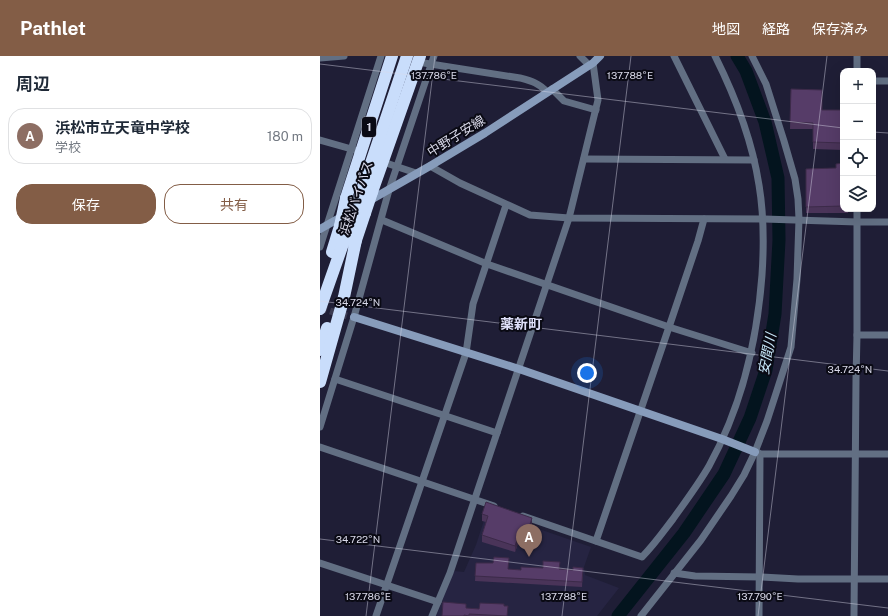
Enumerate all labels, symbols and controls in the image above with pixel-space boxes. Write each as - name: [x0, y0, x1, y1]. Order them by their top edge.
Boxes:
- text: Pathlet: [20, 17, 86, 39]
- text: 地図: [712, 21, 740, 37]
- text: 経路: [762, 21, 790, 37]
- text: 保存済み: [812, 21, 868, 37]
- map controls: [840, 68, 876, 212]
- button: +: [840, 68, 876, 104]
- text: 137.786°E: [411, 69, 457, 81]
- text: 137.788°E: [607, 69, 653, 81]
- text: 周辺: [16, 74, 50, 94]
- button: −: [840, 104, 876, 140]
- street label: 中野子安線: [424, 112, 488, 160]
- road number: 1: [362, 117, 376, 137]
- text: 浜松市立天竜中学校: [55, 119, 190, 136]
- text: A: [25, 129, 35, 144]
- text: 180 m: [267, 129, 303, 144]
- text: 学校: [55, 140, 81, 155]
- button: locate: [840, 140, 876, 176]
- street label: 浜松バイパス: [336, 159, 376, 237]
- button: layers: [840, 176, 876, 212]
- button: 保存: [16, 184, 156, 224]
- button: 共有: [164, 184, 304, 224]
- text: 34.724°N: [336, 296, 380, 308]
- district label: 薬新町: [500, 316, 542, 332]
- water label: 安間川: [755, 330, 779, 376]
- your location: [577, 363, 597, 383]
- text: 34.724°N: [828, 363, 872, 375]
- pin: A: [516, 524, 542, 557]
- text: 34.722°N: [336, 533, 380, 545]
- text: 137.786°E: [345, 590, 391, 602]
- text: 137.788°E: [541, 590, 587, 602]
- text: 137.790°E: [737, 590, 783, 602]

